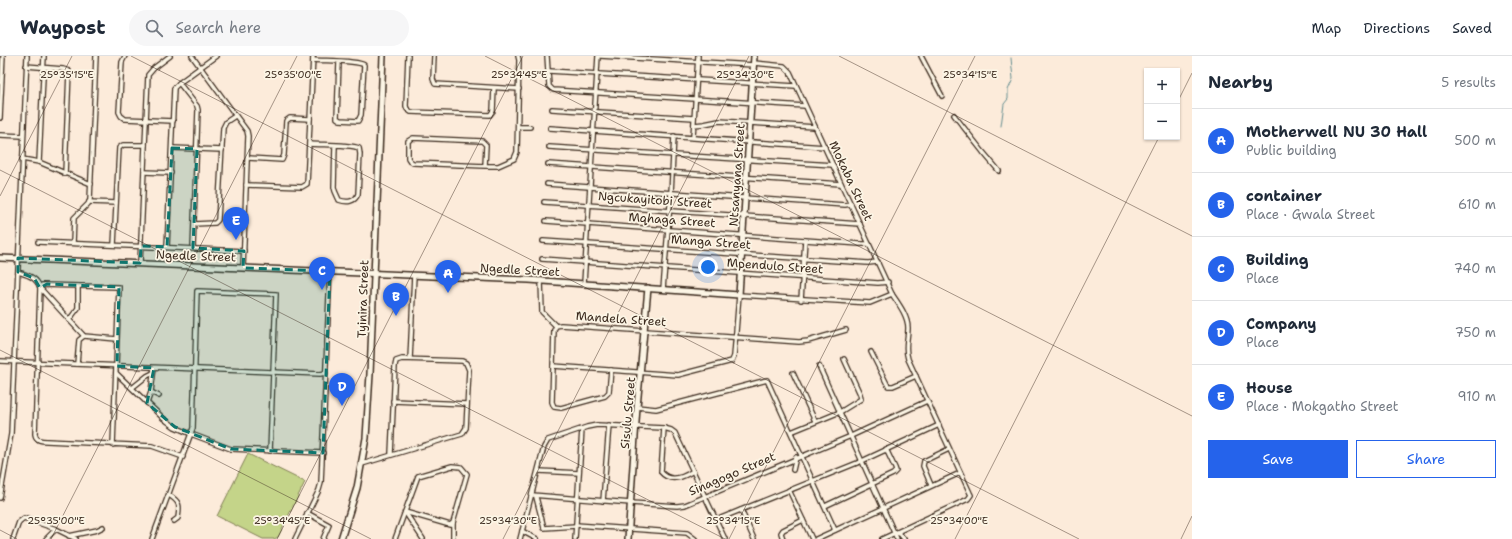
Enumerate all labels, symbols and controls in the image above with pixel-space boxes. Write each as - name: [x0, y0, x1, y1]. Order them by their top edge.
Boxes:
- search box: [129, 10, 409, 46]
- text: Waypost: [20, 15, 105, 40]
- icon: search: [143, 17, 165, 39]
- text: Search here: [175, 18, 261, 38]
- text: Map: [1312, 19, 1342, 37]
- text: Directions: [1364, 19, 1430, 37]
- text: Saved: [1452, 19, 1492, 37]
- text: 25°35'15"E: [40, 68, 94, 81]
- text: 25°35'00"E: [264, 68, 322, 81]
- text: 25°34'45"E: [491, 68, 547, 81]
- text: 25°34'30"E: [716, 68, 774, 81]
- text: 25°34'15"E: [943, 68, 997, 81]
- map controls: [1144, 68, 1180, 140]
- button: +: [1144, 68, 1180, 104]
- text: Nearby: [1208, 71, 1273, 93]
- text: 5 results: [1441, 74, 1496, 91]
- button: −: [1144, 104, 1180, 140]
- text: Motherwell NU 30 Hall: [1246, 122, 1427, 142]
- street label: Ntsanyana Street: [725, 123, 749, 227]
- text: A: [1216, 132, 1226, 149]
- text: 500 m: [1454, 132, 1496, 149]
- street label: Mokaba Street: [825, 138, 877, 224]
- text: Public building: [1246, 142, 1337, 159]
- text: container: [1246, 186, 1322, 206]
- street label: Ngcukayitobi Street: [597, 188, 713, 212]
- text: B: [1217, 196, 1225, 213]
- text: 610 m: [1458, 196, 1496, 213]
- text: Place · Gwala Street: [1246, 206, 1375, 223]
- pin: E: [223, 207, 249, 240]
- street label: Mqhaga Street: [628, 209, 716, 231]
- street label: Manga Street: [670, 231, 752, 253]
- street label: Ngedle Street: [156, 247, 236, 265]
- text: Building: [1246, 250, 1308, 270]
- street label: Mpendulo Street: [726, 255, 824, 277]
- pin: C: [309, 257, 335, 290]
- your location: [698, 257, 718, 277]
- street label: Tyinira Street: [354, 260, 372, 338]
- pin: A: [435, 260, 461, 293]
- street label: Ngedle Street: [480, 260, 560, 280]
- text: C: [1217, 260, 1225, 277]
- text: 740 m: [1454, 260, 1496, 277]
- text: Place: [1246, 270, 1279, 287]
- pin: B: [383, 283, 409, 316]
- street label: Mandela Street: [575, 308, 667, 330]
- text: Company: [1246, 314, 1317, 334]
- text: D: [1216, 324, 1226, 341]
- text: 750 m: [1455, 324, 1496, 341]
- text: Place: [1246, 334, 1279, 351]
- pin: D: [329, 373, 355, 406]
- street label: Sisulu Street: [617, 376, 639, 450]
- text: House: [1246, 378, 1293, 398]
- text: E: [1217, 388, 1225, 405]
- text: 910 m: [1458, 388, 1496, 405]
- text: Place · Mokgatho Street: [1246, 398, 1399, 415]
- button: Save: [1208, 440, 1348, 478]
- button: Share: [1356, 440, 1496, 478]
- street label: Sinagogo Street: [686, 448, 778, 500]
- text: 25°35'00"E: [27, 514, 85, 527]
- text: 25°34'45"E: [254, 514, 310, 527]
- text: 25°34'30"E: [479, 514, 537, 527]
- text: 25°34'15"E: [706, 514, 760, 527]
- text: 25°34'00"E: [930, 514, 988, 527]

